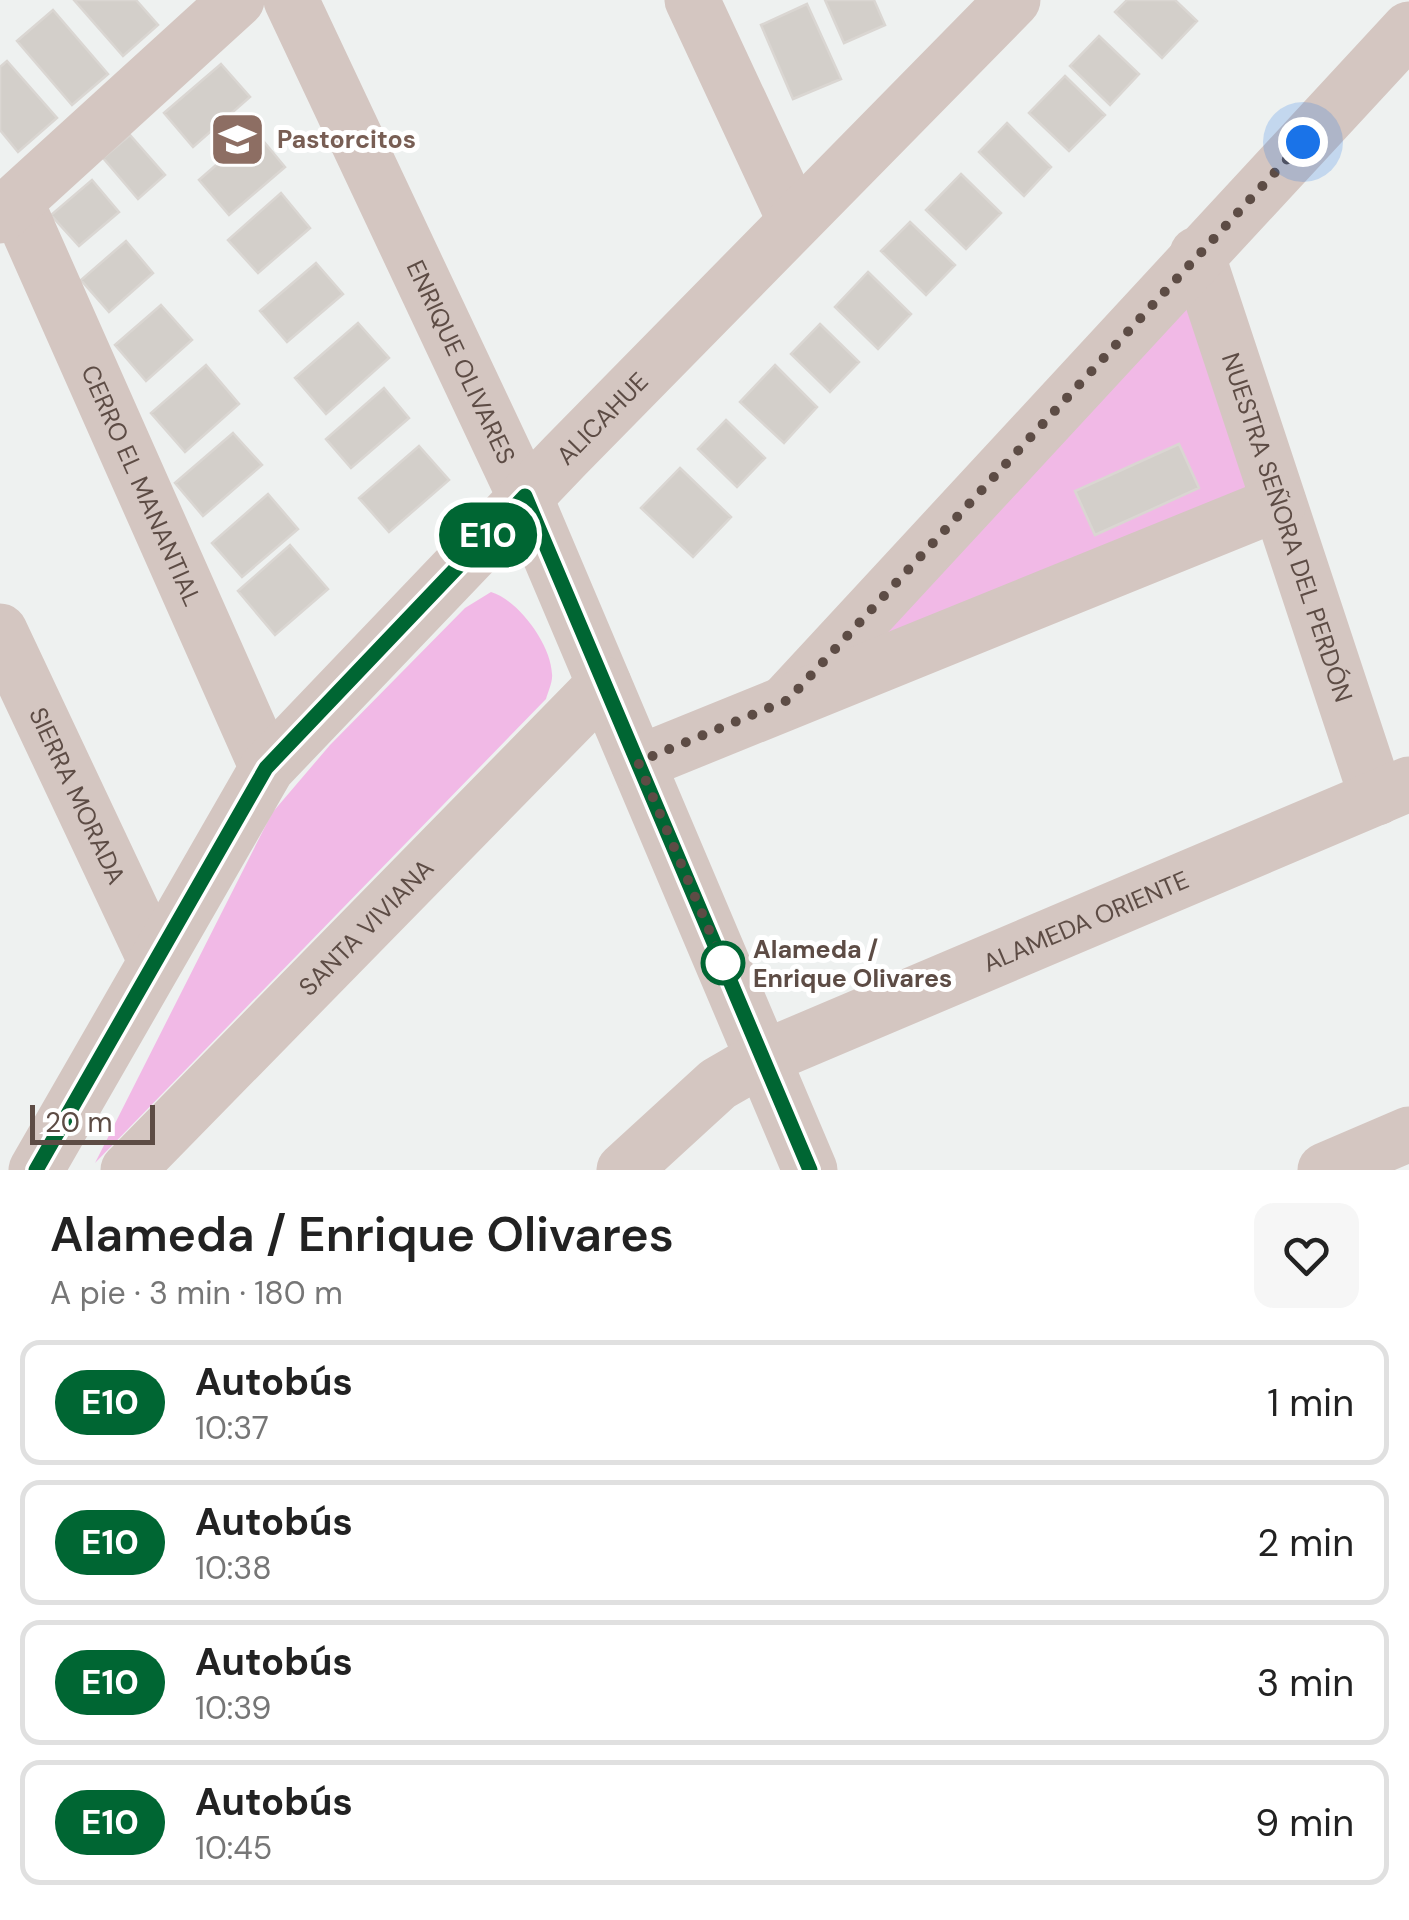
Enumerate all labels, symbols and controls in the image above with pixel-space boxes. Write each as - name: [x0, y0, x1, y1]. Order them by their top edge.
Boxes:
- school or university icon: Pastorcitos: [208, 109, 268, 169]
- your location: [1278, 117, 1328, 167]
- place label: Pastorcitos: [277, 123, 416, 156]
- street label: ENRIQUE OLIVARES: [399, 255, 523, 469]
- street label: NUESTRA SEÑORA DEL PERDÓN: [1214, 349, 1360, 707]
- street label: CERRO EL MANANTIAL: [73, 360, 209, 611]
- street label: ALICAHUE: [550, 365, 655, 472]
- line badge: E10: [430, 502, 546, 568]
- text: E10: [459, 512, 517, 558]
- street label: SIERRA MORADA: [21, 702, 133, 890]
- street label: SANTA VIVIANA: [292, 852, 441, 1003]
- street label: ALAMEDA ORIENTE: [978, 863, 1194, 980]
- place label: Alameda / Enrique Olivares: [753, 933, 952, 995]
- marker: Alameda / Enrique Olivares: [702, 942, 744, 984]
- scale bar: [30, 1100, 155, 1144]
- text: 20 m: [45, 1104, 112, 1141]
- text: Alameda / Enrique Olivares: [50, 1203, 674, 1266]
- button: heart: [1254, 1203, 1359, 1308]
- text: A pie · 3 min · 180 m: [50, 1272, 343, 1314]
- text: Autobús: [195, 1357, 353, 1407]
- text: 1 min: [1267, 1378, 1354, 1428]
- text: E10: [81, 1379, 139, 1425]
- text: 10:37: [195, 1407, 269, 1449]
- text: Autobús: [195, 1497, 353, 1547]
- text: 2 min: [1257, 1518, 1354, 1568]
- text: E10: [81, 1519, 139, 1565]
- text: 10:38: [195, 1547, 272, 1589]
- text: Autobús: [195, 1637, 353, 1687]
- text: 3 min: [1257, 1658, 1354, 1708]
- text: E10: [81, 1659, 139, 1705]
- text: 10:39: [195, 1687, 271, 1729]
- text: Autobús: [195, 1777, 353, 1827]
- text: 9 min: [1255, 1798, 1354, 1848]
- text: E10: [81, 1799, 139, 1845]
- text: 10:45: [195, 1827, 272, 1869]

